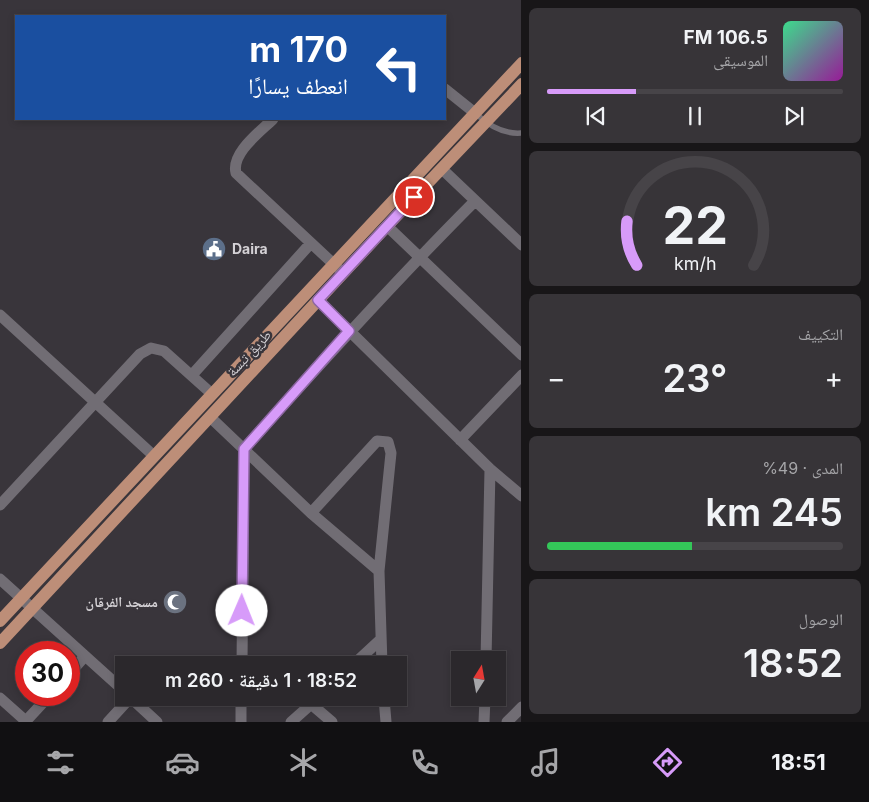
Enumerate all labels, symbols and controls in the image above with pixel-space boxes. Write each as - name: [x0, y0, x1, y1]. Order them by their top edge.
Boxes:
- text: 106.5 FM: [683, 26, 768, 49]
- text: 170 m: [249, 28, 348, 70]
- icon: left: [366, 35, 431, 100]
- text: الموسيقى: [713, 50, 768, 70]
- text: انعطف يسارًا: [248, 73, 348, 99]
- icon: previous: [582, 102, 610, 130]
- icon: pause: [681, 102, 709, 130]
- icon: next: [780, 102, 808, 130]
- pin: [393, 176, 435, 218]
- icon: arrive: [400, 183, 428, 211]
- text: 22: [662, 194, 728, 257]
- public building icon: Daira: [201, 236, 227, 262]
- place label: Daira: [232, 240, 268, 257]
- text: km/h: [674, 253, 716, 274]
- text: التكييف: [798, 324, 843, 344]
- street label: طريق تبسة: [223, 326, 276, 381]
- text: 23°: [663, 355, 727, 401]
- text: −: [547, 361, 566, 395]
- text: +: [824, 361, 843, 395]
- text: المدى · 49%: [762, 458, 843, 478]
- text: 245 km: [705, 489, 843, 535]
- position arrow: [215, 584, 267, 636]
- mosque icon: مسجد الفرقان: [162, 589, 188, 615]
- place label: مسجد الفرقان: [86, 593, 158, 611]
- text: الوصول: [799, 609, 843, 629]
- text: 18:52: [743, 640, 843, 686]
- speed limit sign: 30: [15, 641, 80, 706]
- north arrow: [451, 651, 506, 706]
- map controls: [451, 651, 506, 706]
- text: 18:52 · 1 دقيقة · 260 m: [165, 669, 357, 692]
- icon: filters: [43, 745, 78, 780]
- icon: car: [165, 745, 200, 780]
- icon: climate: [286, 745, 321, 780]
- icon: phone: [407, 745, 442, 780]
- icon: music: [528, 745, 563, 780]
- icon: directions: [650, 745, 685, 780]
- text: 18:51: [771, 749, 826, 775]

